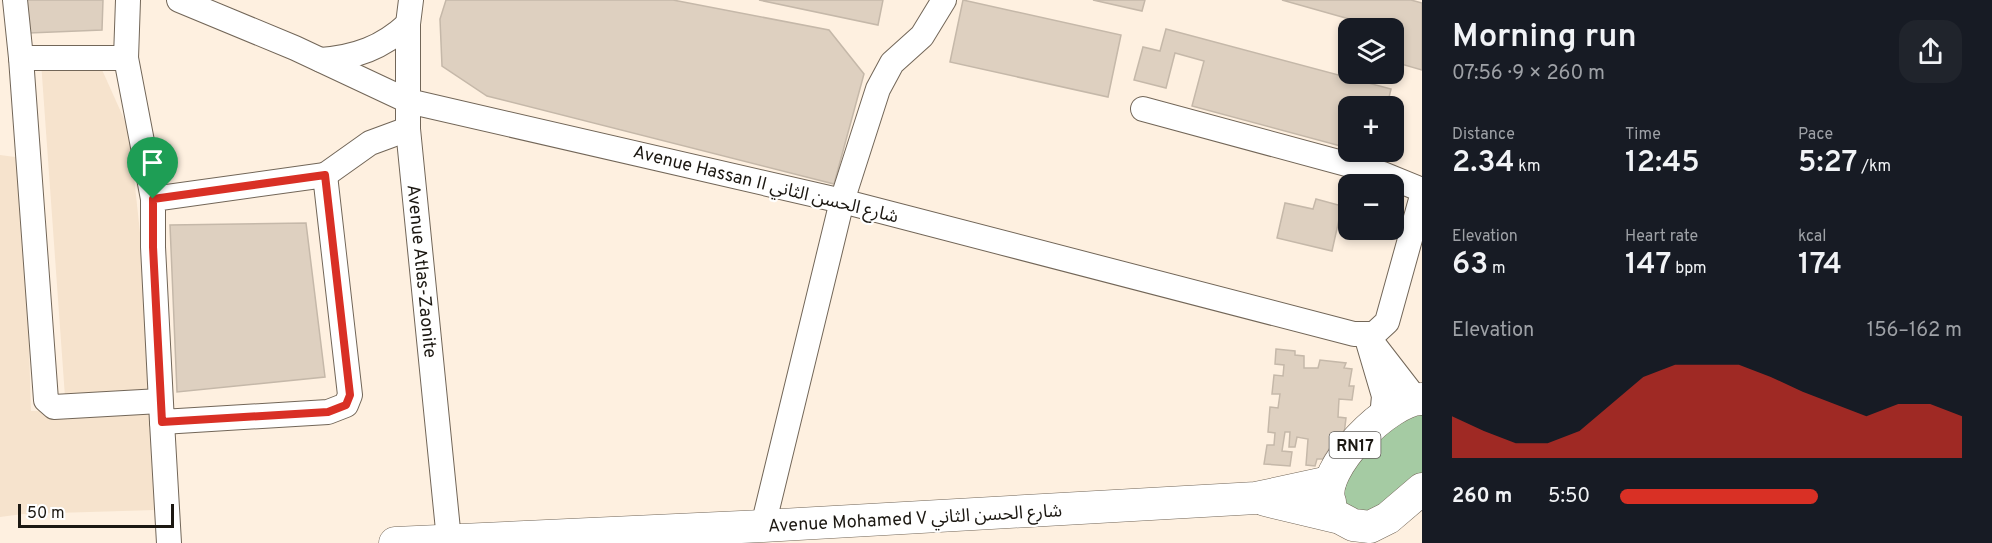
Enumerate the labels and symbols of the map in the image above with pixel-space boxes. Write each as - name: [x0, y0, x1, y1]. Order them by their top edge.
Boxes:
- pin: [127, 137, 178, 199]
- street label: Avenue Hassan II شارع الحسن الثاني: [630, 141, 901, 231]
- street label: Avenue Atlas-Zaonite: [401, 183, 441, 359]
- road number: RN17: [1330, 432, 1380, 458]
- street label: Avenue Mohamed V شارع الحسن الثاني: [767, 500, 1063, 540]
- scale bar: [18, 501, 174, 528]

